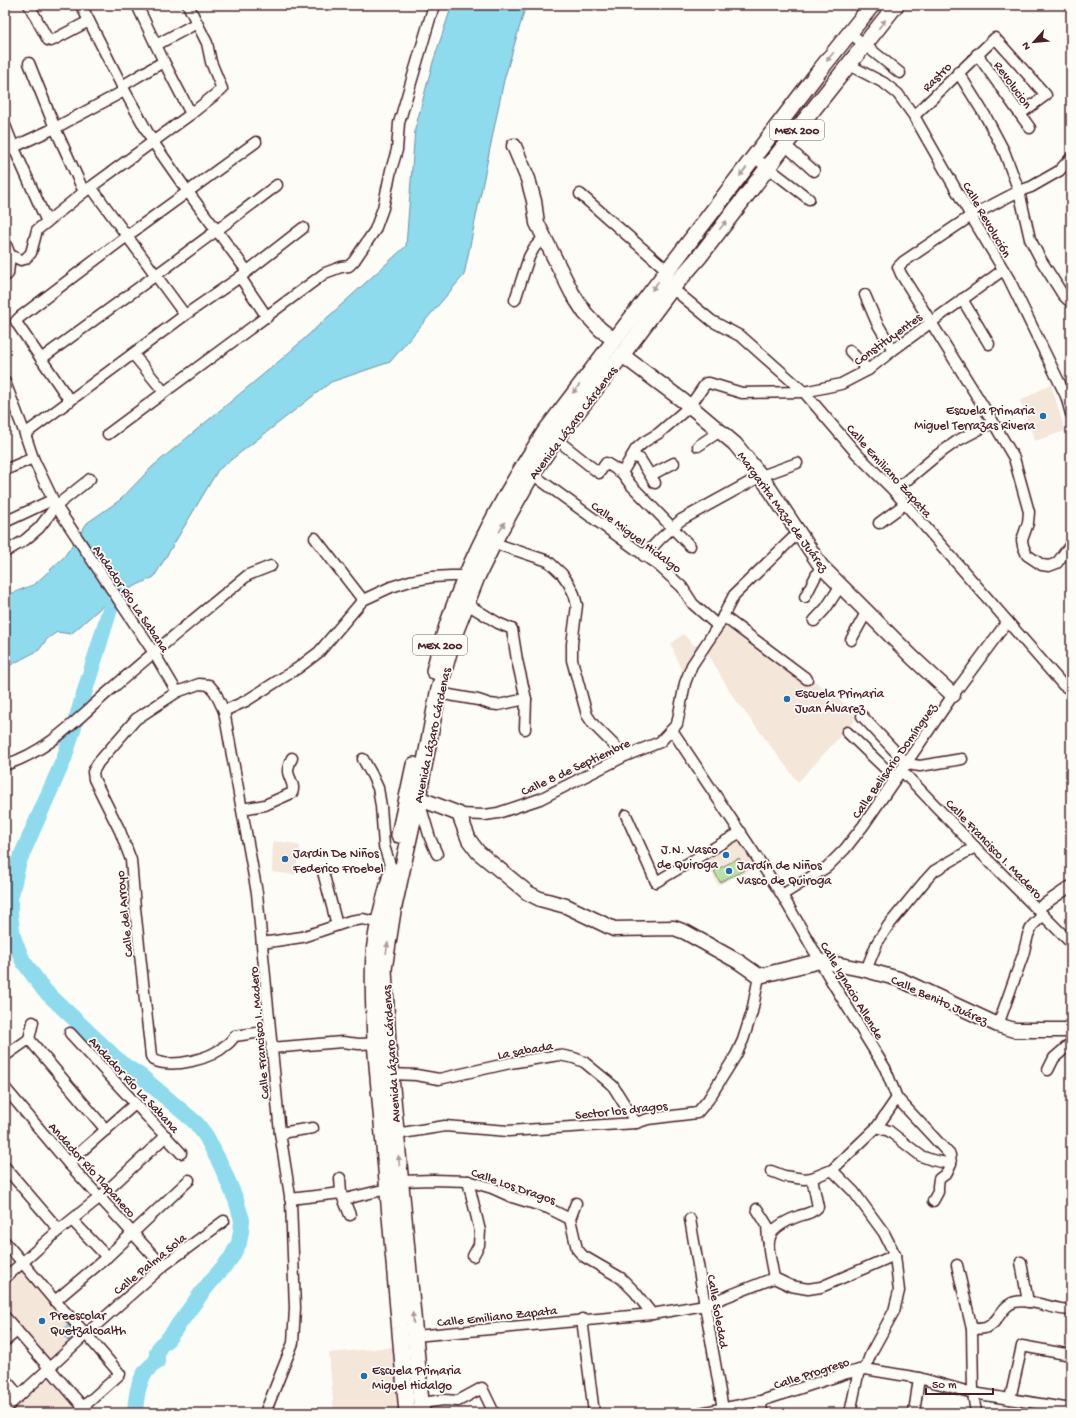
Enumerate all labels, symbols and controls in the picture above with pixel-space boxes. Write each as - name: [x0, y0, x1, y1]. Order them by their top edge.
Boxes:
- one-way arrow: [877, 18, 886, 29]
- north arrow: [1014, 22, 1054, 62]
- text: N: [1020, 40, 1034, 52]
- one-way arrow: [826, 52, 835, 63]
- street label: Revolucion: [990, 59, 1035, 113]
- street label: Rastro: [920, 60, 956, 96]
- road number: MEX 200: [770, 120, 824, 140]
- one-way arrow: [739, 166, 747, 177]
- street label: Calle Revolución: [958, 180, 1014, 261]
- one-way arrow: [719, 219, 728, 230]
- one-way arrow: [651, 280, 659, 291]
- street label: Constituyentes: [852, 310, 926, 370]
- street label: Avenida Lázaro Cárdenas: [527, 363, 622, 483]
- one-way arrow: [572, 384, 581, 395]
- place label: Escuela Primaria Miguel Terrazas Rivera: [914, 404, 1036, 434]
- marker: Escuela Primaria Miguel Terrazas Rivera: [1038, 411, 1048, 421]
- street label: Calle Emiliano Zapata: [842, 422, 935, 522]
- street label: Margarita Maza de Juárez: [733, 449, 832, 577]
- street label: Calle Miguel Hidalgo: [587, 499, 684, 577]
- one-way arrow: [498, 522, 505, 533]
- street label: Andador Río La Sabana: [88, 543, 172, 656]
- road number: MEX 200: [413, 635, 467, 655]
- street label: Avenida Lázaro Cárdenas: [412, 665, 455, 804]
- place label: Escuela Primaria Juan Álvarez: [795, 687, 885, 717]
- marker: Escuela Primaria Juan Álvarez: [782, 694, 792, 704]
- street label: Calle Belisario Domínguez: [849, 700, 941, 822]
- street label: Calle 8 de Septiembre: [519, 736, 633, 800]
- street label: Calle Francisco I. Madero: [942, 797, 1045, 903]
- place label: J.N. Vasco de Quiroga: [657, 843, 719, 873]
- place label: Jardin De Niños Federico Froebel: [292, 847, 384, 877]
- marker: J.N. Vasco de Quiroga: [721, 850, 731, 860]
- marker: Jardin De Niños Federico Froebel: [280, 854, 290, 864]
- place label: Jardín de Niños Vasco de Quiroga: [736, 859, 832, 889]
- marker: Jardín de Niños Vasco de Quiroga: [724, 866, 734, 876]
- street label: Calle del Arroyo: [113, 870, 137, 958]
- street label: Calle Ignacio Allende: [816, 940, 886, 1043]
- one-way arrow: [384, 942, 390, 954]
- street label: Calle Francisco I. Madero: [247, 966, 274, 1100]
- street label: Calle Benito Juárez: [888, 973, 991, 1030]
- street label: Avenida Lázaro Cárdenas: [380, 983, 405, 1123]
- street label: Andador Río La Sabana: [85, 1035, 182, 1137]
- street label: La sabada: [497, 1039, 555, 1064]
- street label: Sector los dragos: [574, 1099, 669, 1124]
- street label: Andador Río Tlapaneco: [44, 1120, 138, 1222]
- one-way arrow: [395, 1155, 402, 1167]
- street label: Calle Los Dragos: [469, 1166, 559, 1209]
- street label: Calle Palma Sola: [111, 1230, 191, 1299]
- street label: Calle Soledad: [703, 1273, 731, 1351]
- street label: Calle Emiliano Zapata: [437, 1304, 559, 1331]
- place label: Preescolar Quetzalcoalth: [49, 1309, 126, 1339]
- one-way arrow: [410, 1312, 416, 1324]
- marker: Preescolar Quetzalcoalth: [37, 1316, 47, 1326]
- street label: Calle Progreso: [772, 1355, 852, 1394]
- place label: Escuela Primaria Miguel Hidalgo: [372, 1364, 462, 1394]
- scale bar: [926, 1370, 993, 1396]
- marker: Escuela Primaria Miguel Hidalgo: [359, 1371, 369, 1381]
- text: 50 m: [932, 1379, 957, 1393]

